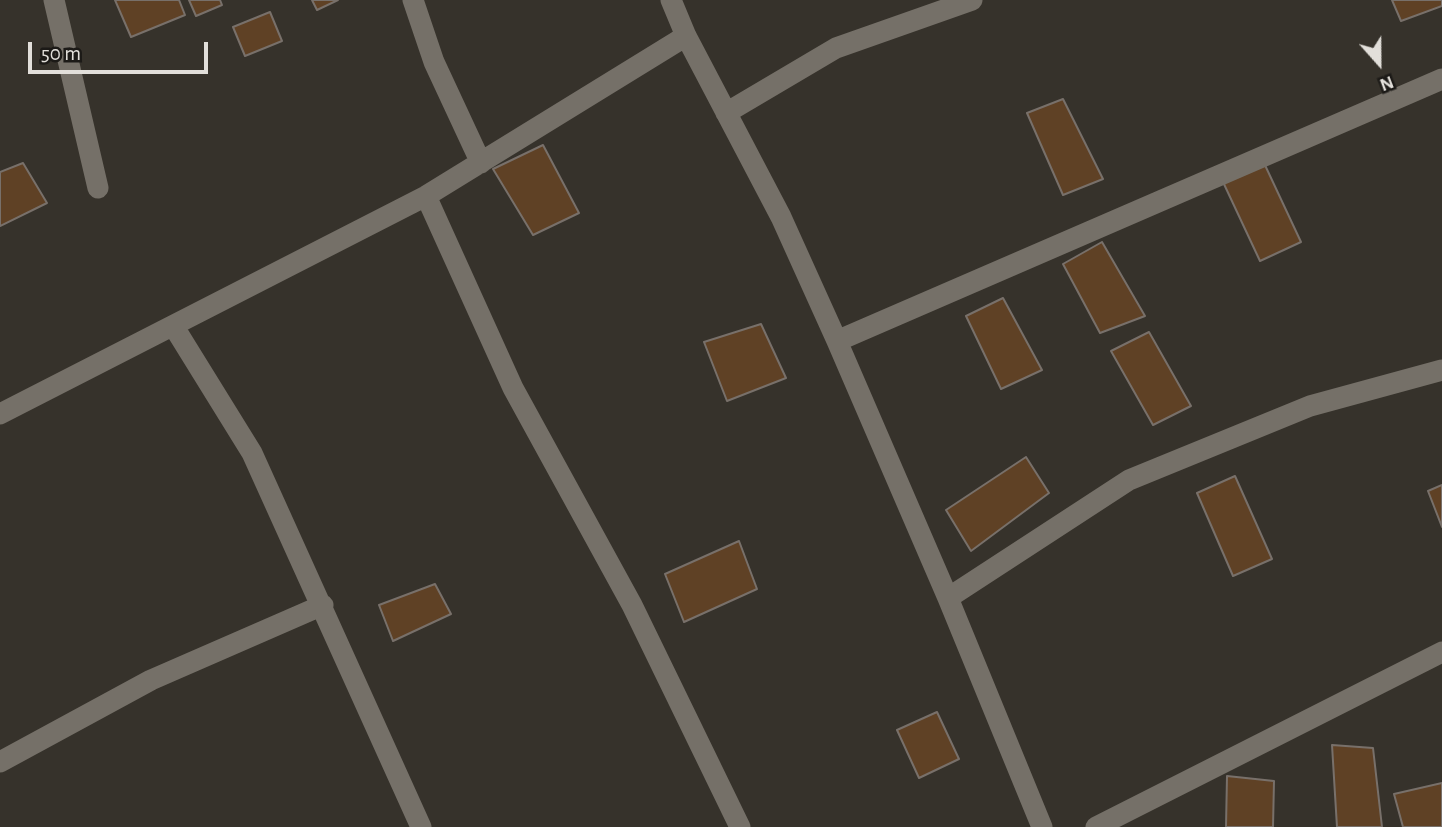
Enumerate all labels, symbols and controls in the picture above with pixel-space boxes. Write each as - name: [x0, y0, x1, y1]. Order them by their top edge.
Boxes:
- scale bar: [32, 28, 212, 72]
- north arrow: [1344, 28, 1414, 98]
- text: 50 m: [41, 43, 81, 64]
- text: N: [1377, 72, 1396, 94]

